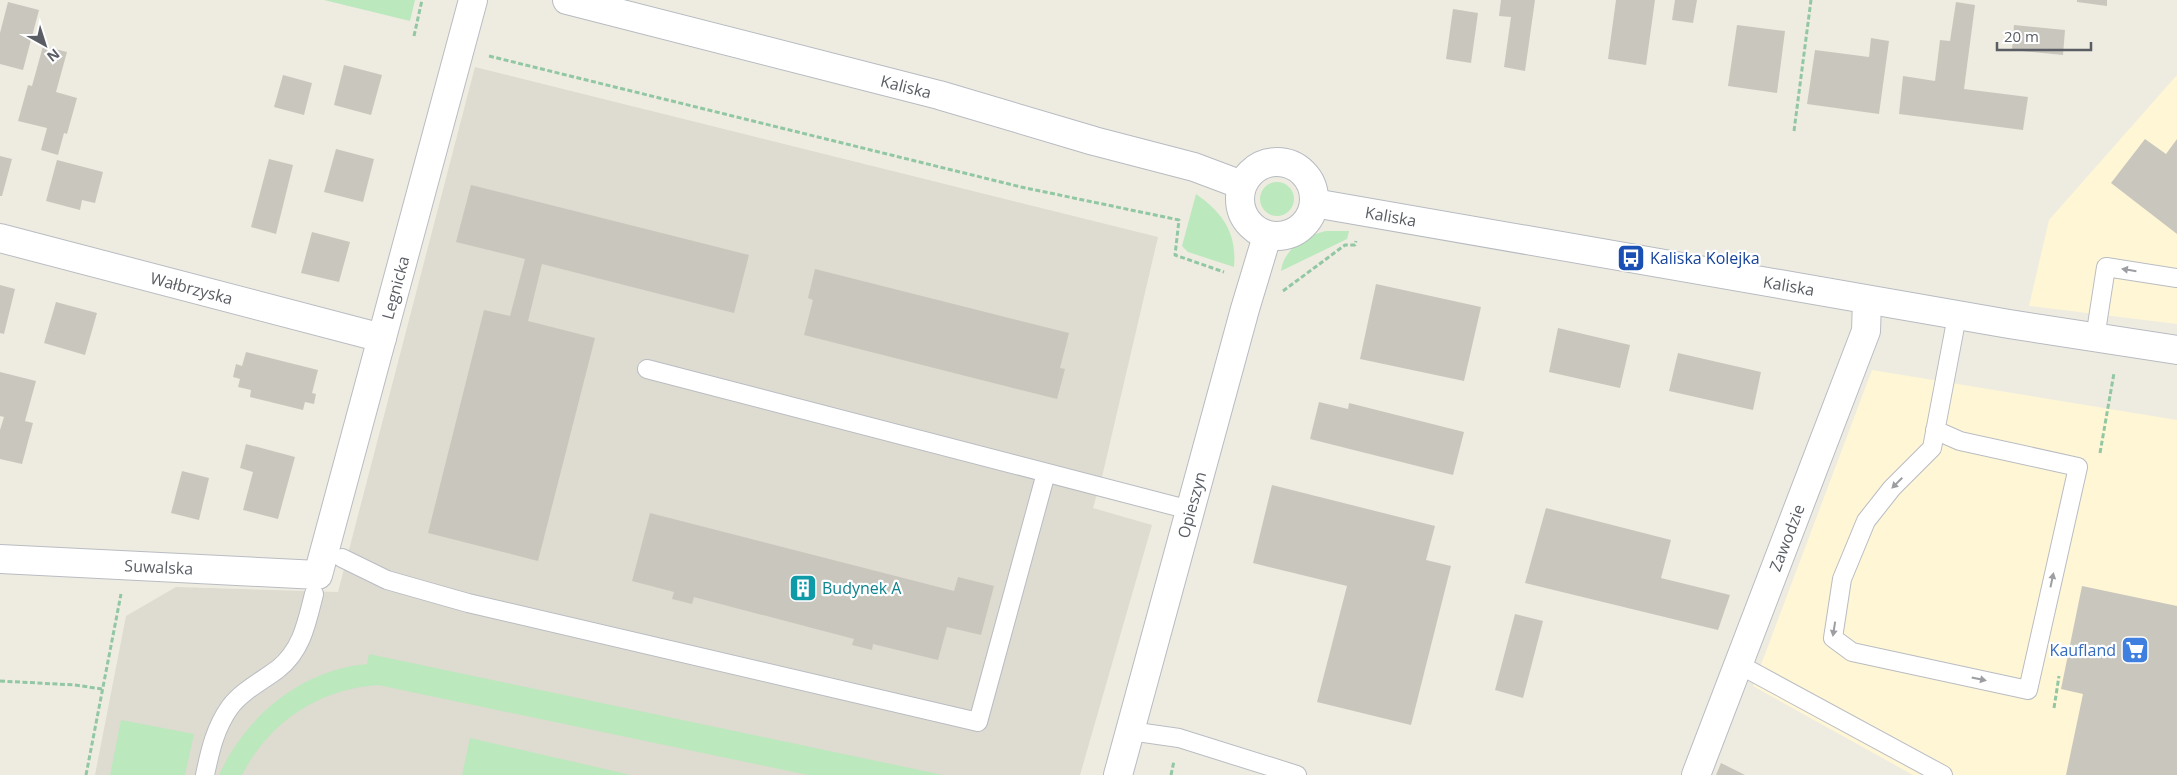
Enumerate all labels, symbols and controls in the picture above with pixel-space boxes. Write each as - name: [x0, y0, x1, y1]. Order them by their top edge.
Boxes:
- north arrow: [20, 20, 70, 70]
- scale bar: [1997, 20, 2091, 52]
- text: 20 m: [2004, 26, 2039, 46]
- text: N: [43, 45, 64, 66]
- street label: Kaliska: [878, 70, 934, 104]
- street label: Kaliska: [1363, 201, 1418, 232]
- bus stop icon: Kaliska Kolejka: [1616, 243, 1646, 273]
- place label: Kaliska Kolejka: [1650, 247, 1760, 269]
- street label: Legnicka: [376, 253, 415, 322]
- one-way arrow: [2120, 266, 2136, 274]
- street label: Wałbrzyska: [148, 267, 235, 309]
- street label: Kaliska: [1762, 270, 1816, 301]
- street label: Opieszyn: [1172, 469, 1211, 541]
- one-way arrow: [1891, 477, 1903, 489]
- street label: Zawodzie: [1764, 501, 1810, 575]
- street label: Suwalska: [124, 554, 194, 580]
- building icon: Budynek A: [788, 573, 818, 603]
- one-way arrow: [2048, 573, 2056, 588]
- place label: Budynek A: [822, 577, 902, 599]
- one-way arrow: [1830, 621, 1838, 637]
- supermarket icon: Kaufland: [2120, 635, 2150, 665]
- place label: Kaufland: [2050, 639, 2116, 661]
- one-way arrow: [1971, 675, 1986, 683]

